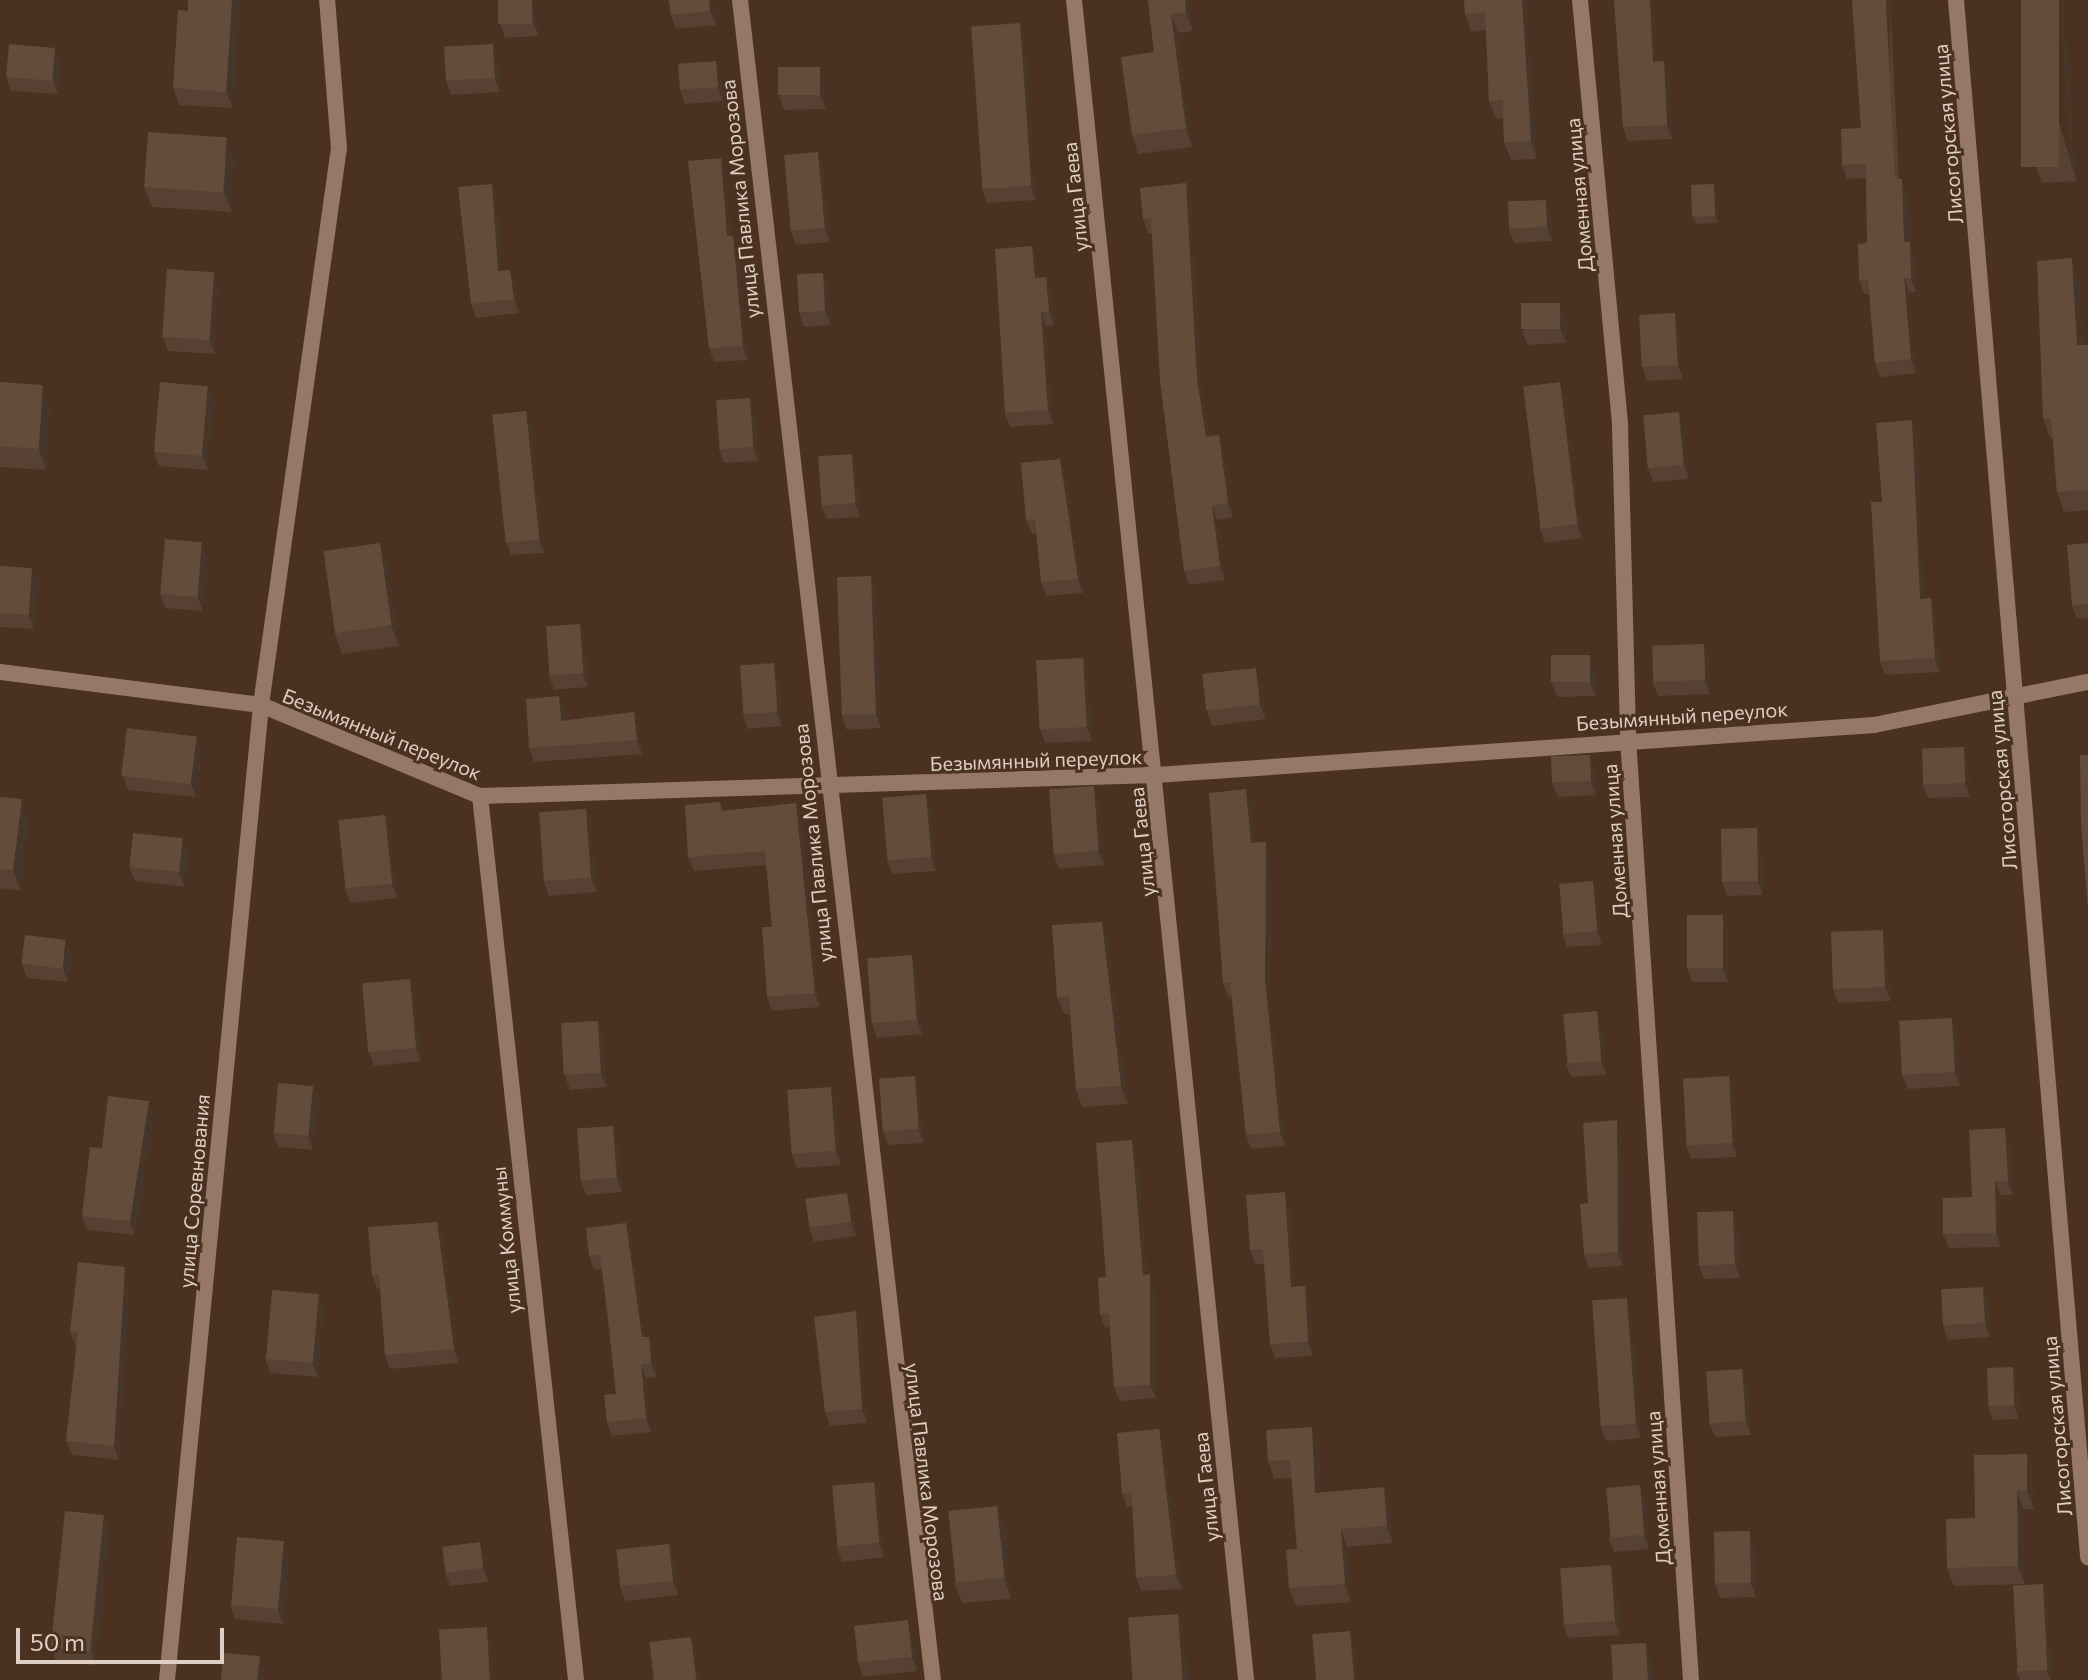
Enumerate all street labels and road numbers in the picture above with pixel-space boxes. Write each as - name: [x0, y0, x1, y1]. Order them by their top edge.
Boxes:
- street label: Лисогорская улица: [1928, 43, 1968, 225]
- street label: улица Павлика Морозова: [716, 79, 764, 319]
- street label: Доменная улица: [1560, 117, 1598, 273]
- street label: улица Гаева: [1057, 141, 1093, 253]
- street label: Безымянный переулок: [279, 683, 485, 785]
- street label: Лисогорская улица: [1982, 689, 2022, 871]
- street label: Безымянный переулок: [1575, 697, 1789, 735]
- street label: улица Павлика Морозова: [789, 723, 837, 963]
- street label: Безымянный переулок: [929, 744, 1143, 776]
- street label: Доменная улица: [1598, 763, 1632, 919]
- street label: улица Гаева: [1124, 786, 1160, 898]
- street label: улица Соревнования: [174, 1093, 214, 1289]
- street label: улица Коммуны: [486, 1165, 526, 1315]
- street label: Лисогорская улица: [2037, 1335, 2077, 1517]
- street label: улица Павлика Морозова: [900, 1362, 954, 1602]
- street label: Доменная улица: [1641, 1410, 1675, 1566]
- street label: улица Гаева: [1188, 1431, 1224, 1543]

